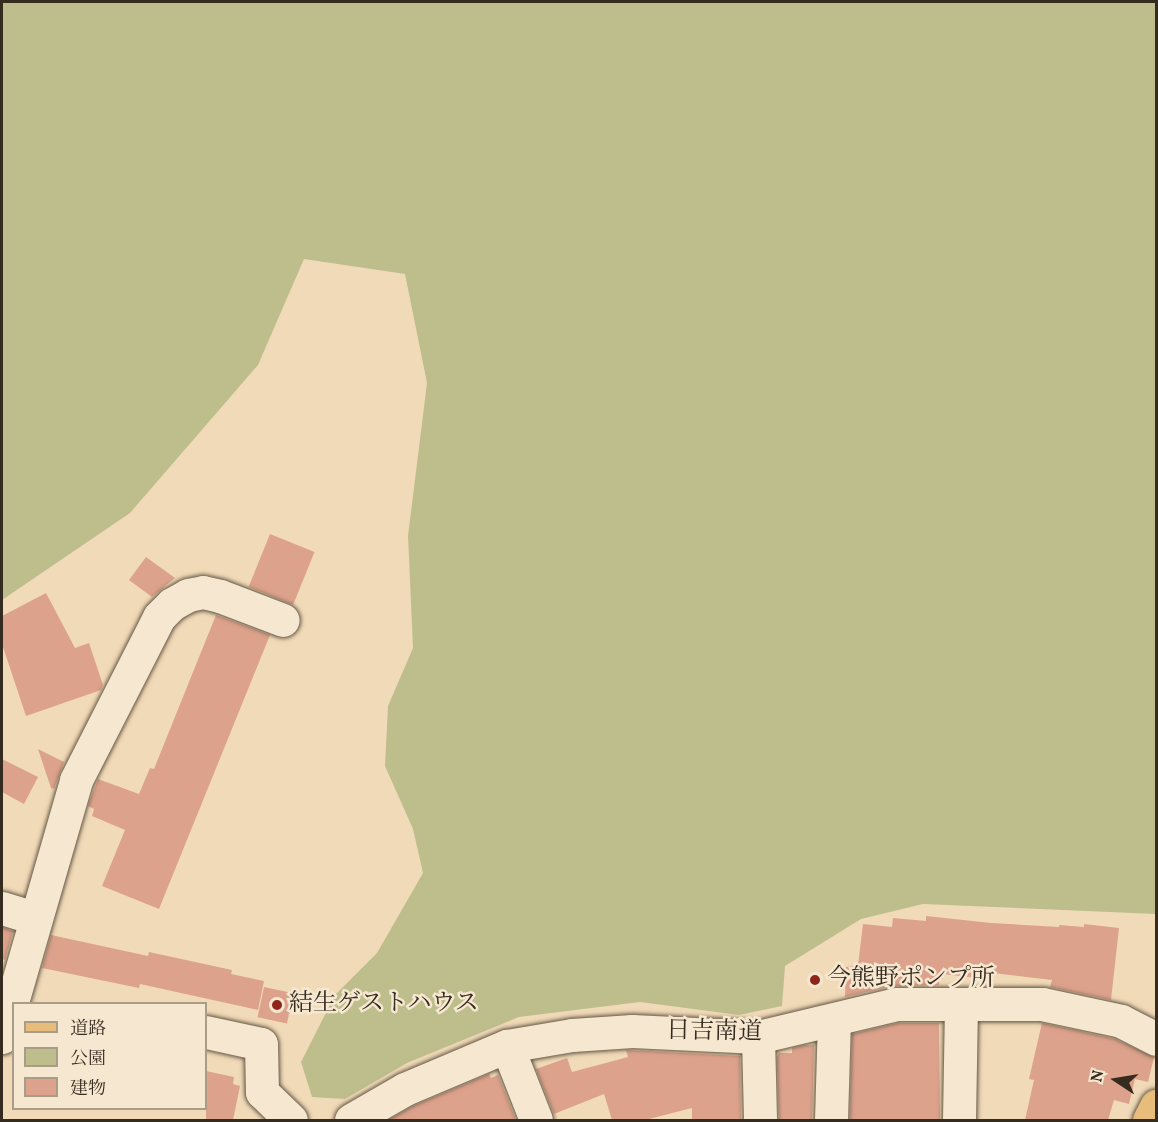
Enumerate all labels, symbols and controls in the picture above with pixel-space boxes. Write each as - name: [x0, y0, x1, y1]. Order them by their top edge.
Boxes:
- place label: 今熊野ポンプ所: [827, 966, 995, 994]
- marker: 今熊野ポンプ所: [808, 973, 822, 987]
- place label: 結生ゲストハウス: [289, 991, 481, 1019]
- marker: 結生ゲストハウス: [270, 998, 284, 1012]
- legend: [12, 1002, 207, 1110]
- text: 道路: [70, 1017, 106, 1042]
- street label: 日吉南道: [666, 1018, 762, 1048]
- text: 公園: [70, 1047, 106, 1072]
- north arrow: [1086, 1050, 1146, 1110]
- text: N: [1086, 1068, 1110, 1084]
- text: 建物: [70, 1077, 106, 1102]

